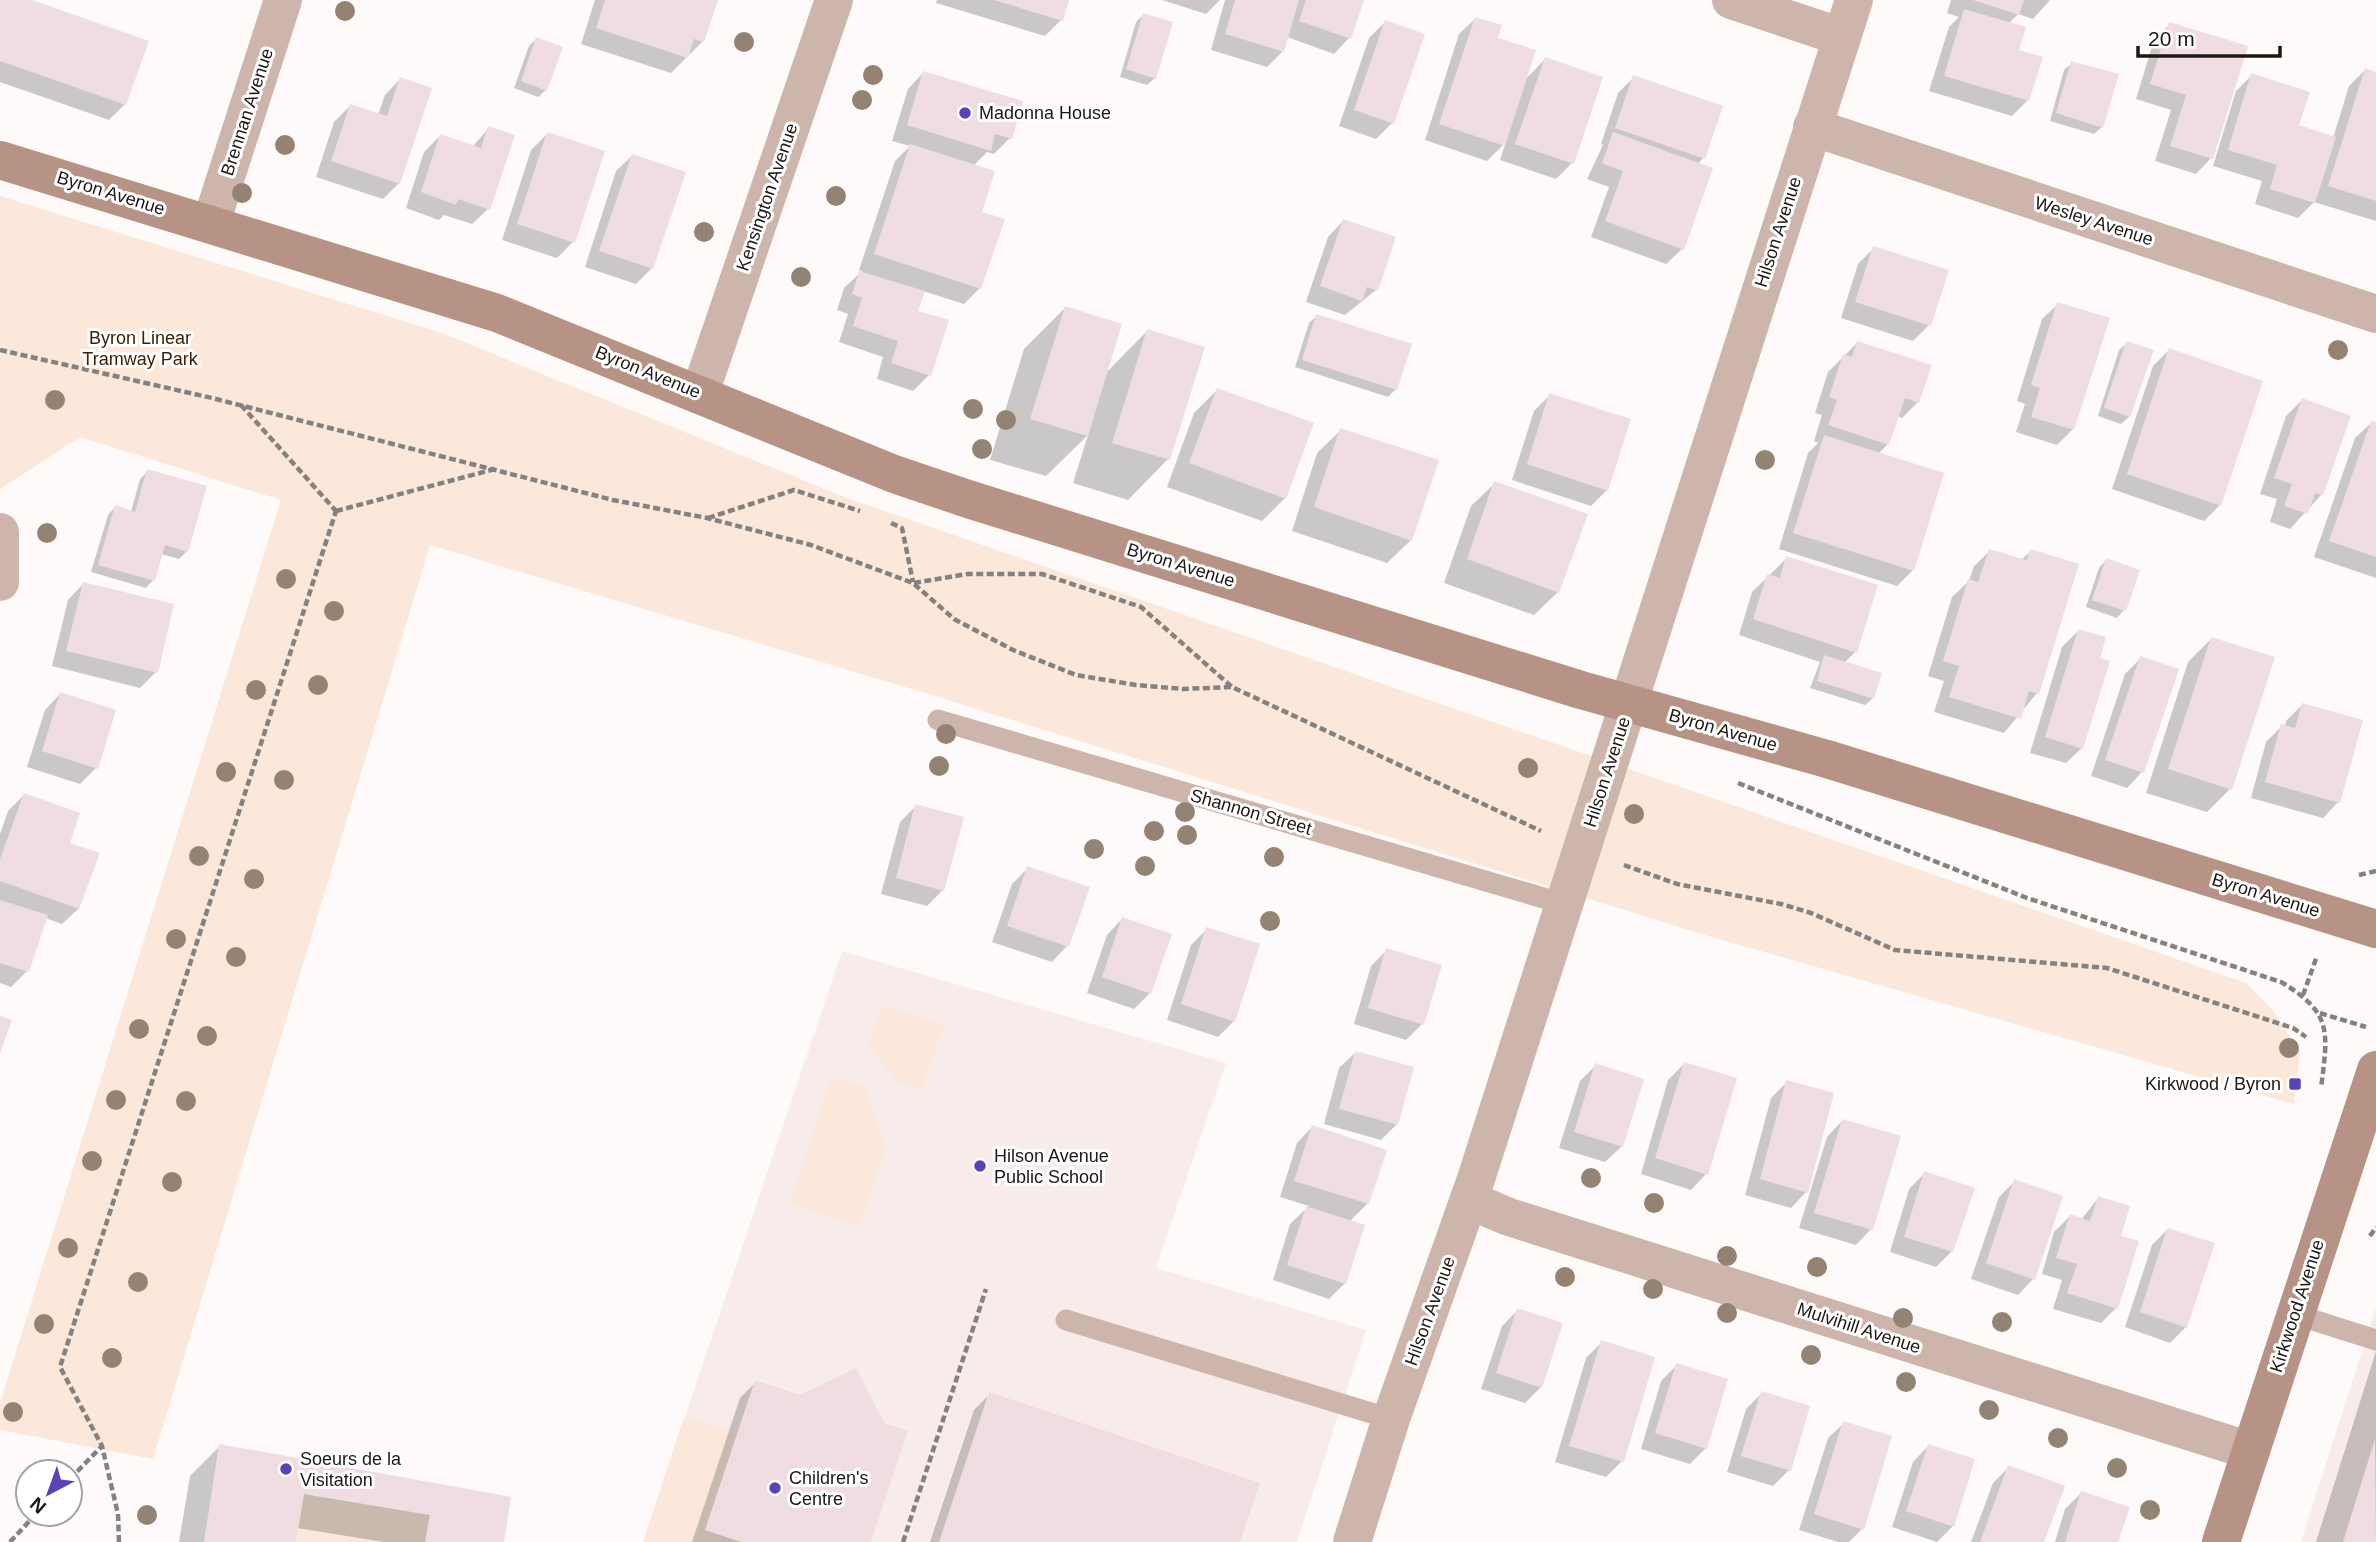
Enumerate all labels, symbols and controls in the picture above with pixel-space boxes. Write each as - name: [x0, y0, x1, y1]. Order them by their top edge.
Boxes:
- scale bar: [2138, 14, 2280, 58]
- text: 20 m: [2148, 27, 2195, 50]
- street label: Brennan Avenue: [217, 46, 277, 178]
- place label: Madonna House: [979, 103, 1111, 123]
- marker: Madonna House: [957, 105, 973, 121]
- street label: Kensington Avenue: [732, 121, 802, 273]
- street label: Byron Avenue: [55, 167, 167, 219]
- street label: Hilson Avenue: [1751, 174, 1805, 290]
- street label: Wesley Avenue: [2032, 192, 2156, 250]
- park label: Byron Linear Tramway Park: [82, 328, 199, 369]
- street label: Byron Avenue: [592, 342, 704, 402]
- street label: Byron Avenue: [1125, 539, 1237, 591]
- street label: Byron Avenue: [1667, 705, 1779, 755]
- street label: Hilson Avenue: [1580, 714, 1634, 830]
- street label: Shannon Street: [1188, 785, 1314, 839]
- street label: Byron Avenue: [2210, 869, 2322, 921]
- place label: Kirkwood / Byron: [2145, 1074, 2281, 1094]
- marker: Kirkwood / Byron: [2287, 1076, 2303, 1092]
- place label: Hilson Avenue Public School: [994, 1146, 1109, 1187]
- marker: Hilson Avenue Public School: [972, 1158, 988, 1174]
- street label: Kirkwood Avenue: [2266, 1237, 2328, 1375]
- street label: Hilson Avenue: [1401, 1254, 1459, 1368]
- street label: Mulvihill Avenue: [1795, 1299, 1923, 1357]
- place label: Soeurs de la Visitation: [300, 1449, 402, 1490]
- north arrow: [14, 1458, 84, 1528]
- marker: Soeurs de la Visitation: [278, 1461, 294, 1477]
- place label: Children's Centre: [789, 1468, 868, 1509]
- marker: Children's Centre: [767, 1480, 783, 1496]
- text: N: [26, 1493, 50, 1518]

